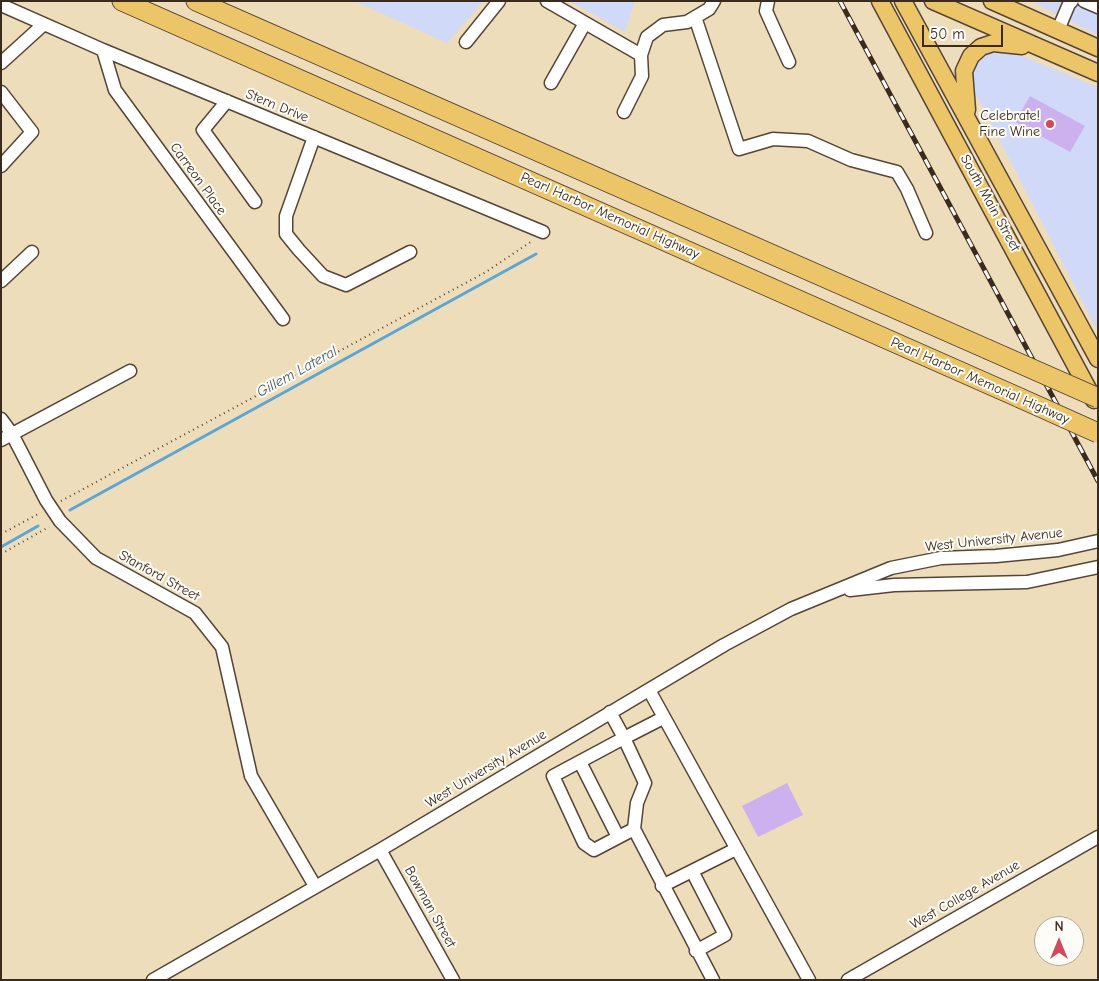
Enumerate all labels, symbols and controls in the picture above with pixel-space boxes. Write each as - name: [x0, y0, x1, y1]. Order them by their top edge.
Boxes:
- scale bar: [924, 15, 1005, 47]
- text: 50 m: [930, 25, 965, 43]
- street label: Stern Drive: [243, 86, 311, 126]
- place label: Celebrate! Fine Wine: [979, 108, 1040, 140]
- marker: Celebrate! Fine Wine: [1044, 118, 1056, 130]
- street label: Carreon Place: [166, 140, 230, 218]
- street label: South Main Street: [956, 152, 1024, 254]
- street label: Pearl Harbor Memorial Highway: [518, 169, 702, 263]
- street label: Pearl Harbor Memorial Highway: [888, 334, 1072, 428]
- water label: Gillem Lateral: [254, 342, 340, 402]
- street label: West University Avenue: [924, 524, 1064, 556]
- street label: Stanford Street: [116, 547, 202, 605]
- street label: West University Avenue: [423, 726, 549, 812]
- street label: West College Avenue: [907, 857, 1023, 933]
- street label: Bowman Street: [401, 863, 459, 951]
- north arrow: [1034, 916, 1084, 966]
- text: N: [1054, 918, 1064, 935]

